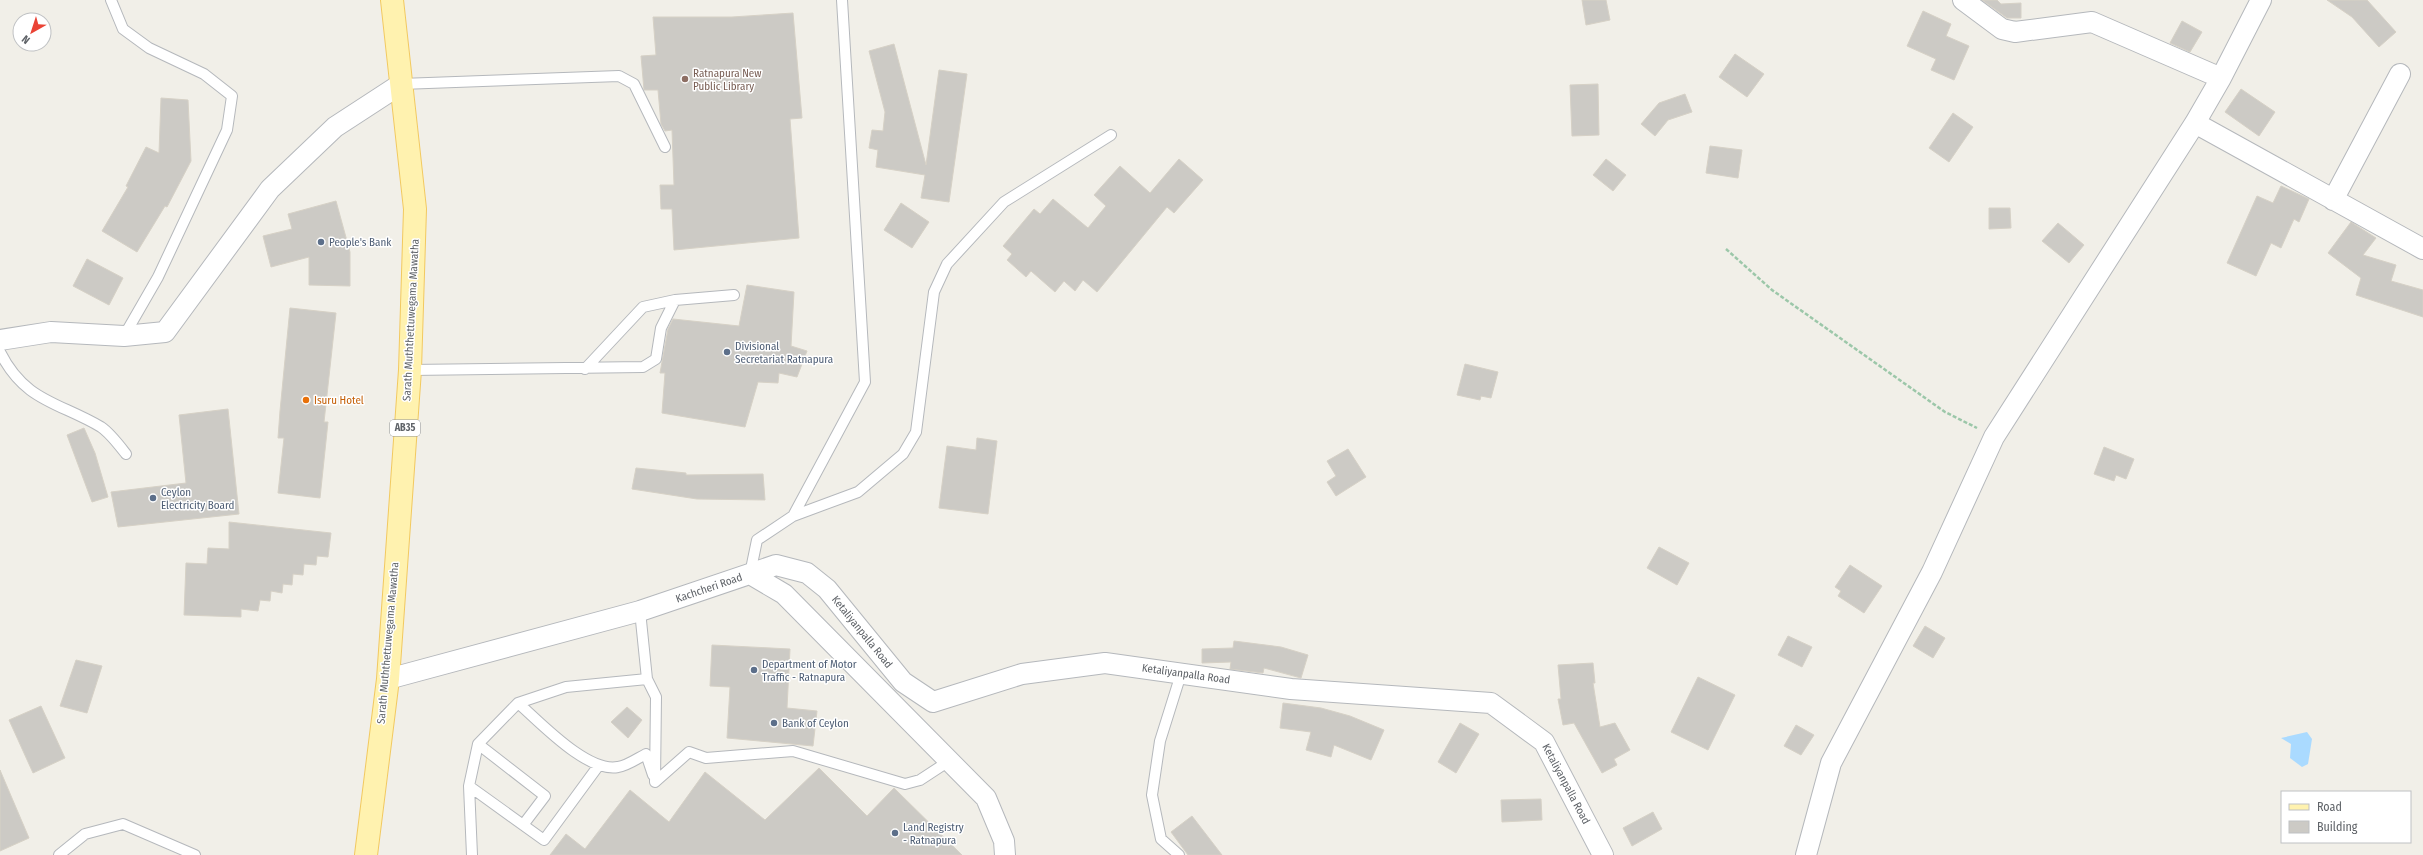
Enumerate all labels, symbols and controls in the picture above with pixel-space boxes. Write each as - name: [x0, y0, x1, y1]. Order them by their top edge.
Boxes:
- north arrow: [12, 12, 52, 52]
- text: N: [19, 32, 33, 47]
- place label: Ratnapura New Public Library: [693, 67, 761, 93]
- marker: Ratnapura New Public Library: [680, 74, 690, 84]
- place label: People's Bank: [329, 236, 392, 249]
- marker: People's Bank: [316, 237, 326, 247]
- street label: Sarath Muththettuwegama Mawatha: [400, 239, 422, 401]
- place label: Divisional Secretariat Ratnapura: [735, 340, 833, 366]
- marker: Divisional Secretariat Ratnapura: [722, 347, 732, 357]
- place label: Isuru Hotel: [314, 394, 364, 407]
- marker: Isuru Hotel: [301, 395, 311, 405]
- road number: AB35: [390, 420, 420, 436]
- place label: Ceylon Electricity Board: [161, 486, 234, 512]
- marker: Ceylon Electricity Board: [148, 493, 158, 503]
- street label: Sarath Muththettuwegama Mawatha: [374, 562, 402, 724]
- street label: Kachcheri Road: [674, 571, 744, 605]
- street label: Ketaliyanpalla Road: [829, 593, 895, 671]
- place label: Department of Motor Traffic - Ratnapura: [762, 658, 857, 684]
- street label: Ketaliyanpalla Road: [1141, 661, 1231, 687]
- marker: Department of Motor Traffic - Ratnapura: [749, 665, 759, 675]
- place label: Bank of Ceylon: [782, 717, 849, 730]
- marker: Bank of Ceylon: [769, 718, 779, 728]
- street label: Ketaliyanpalla Road: [1539, 742, 1593, 826]
- legend: [2281, 791, 2411, 843]
- text: Road: [2317, 800, 2342, 814]
- text: Building: [2317, 820, 2358, 834]
- place label: Land Registry - Ratnapura: [903, 821, 964, 847]
- marker: Land Registry - Ratnapura: [890, 828, 900, 838]

